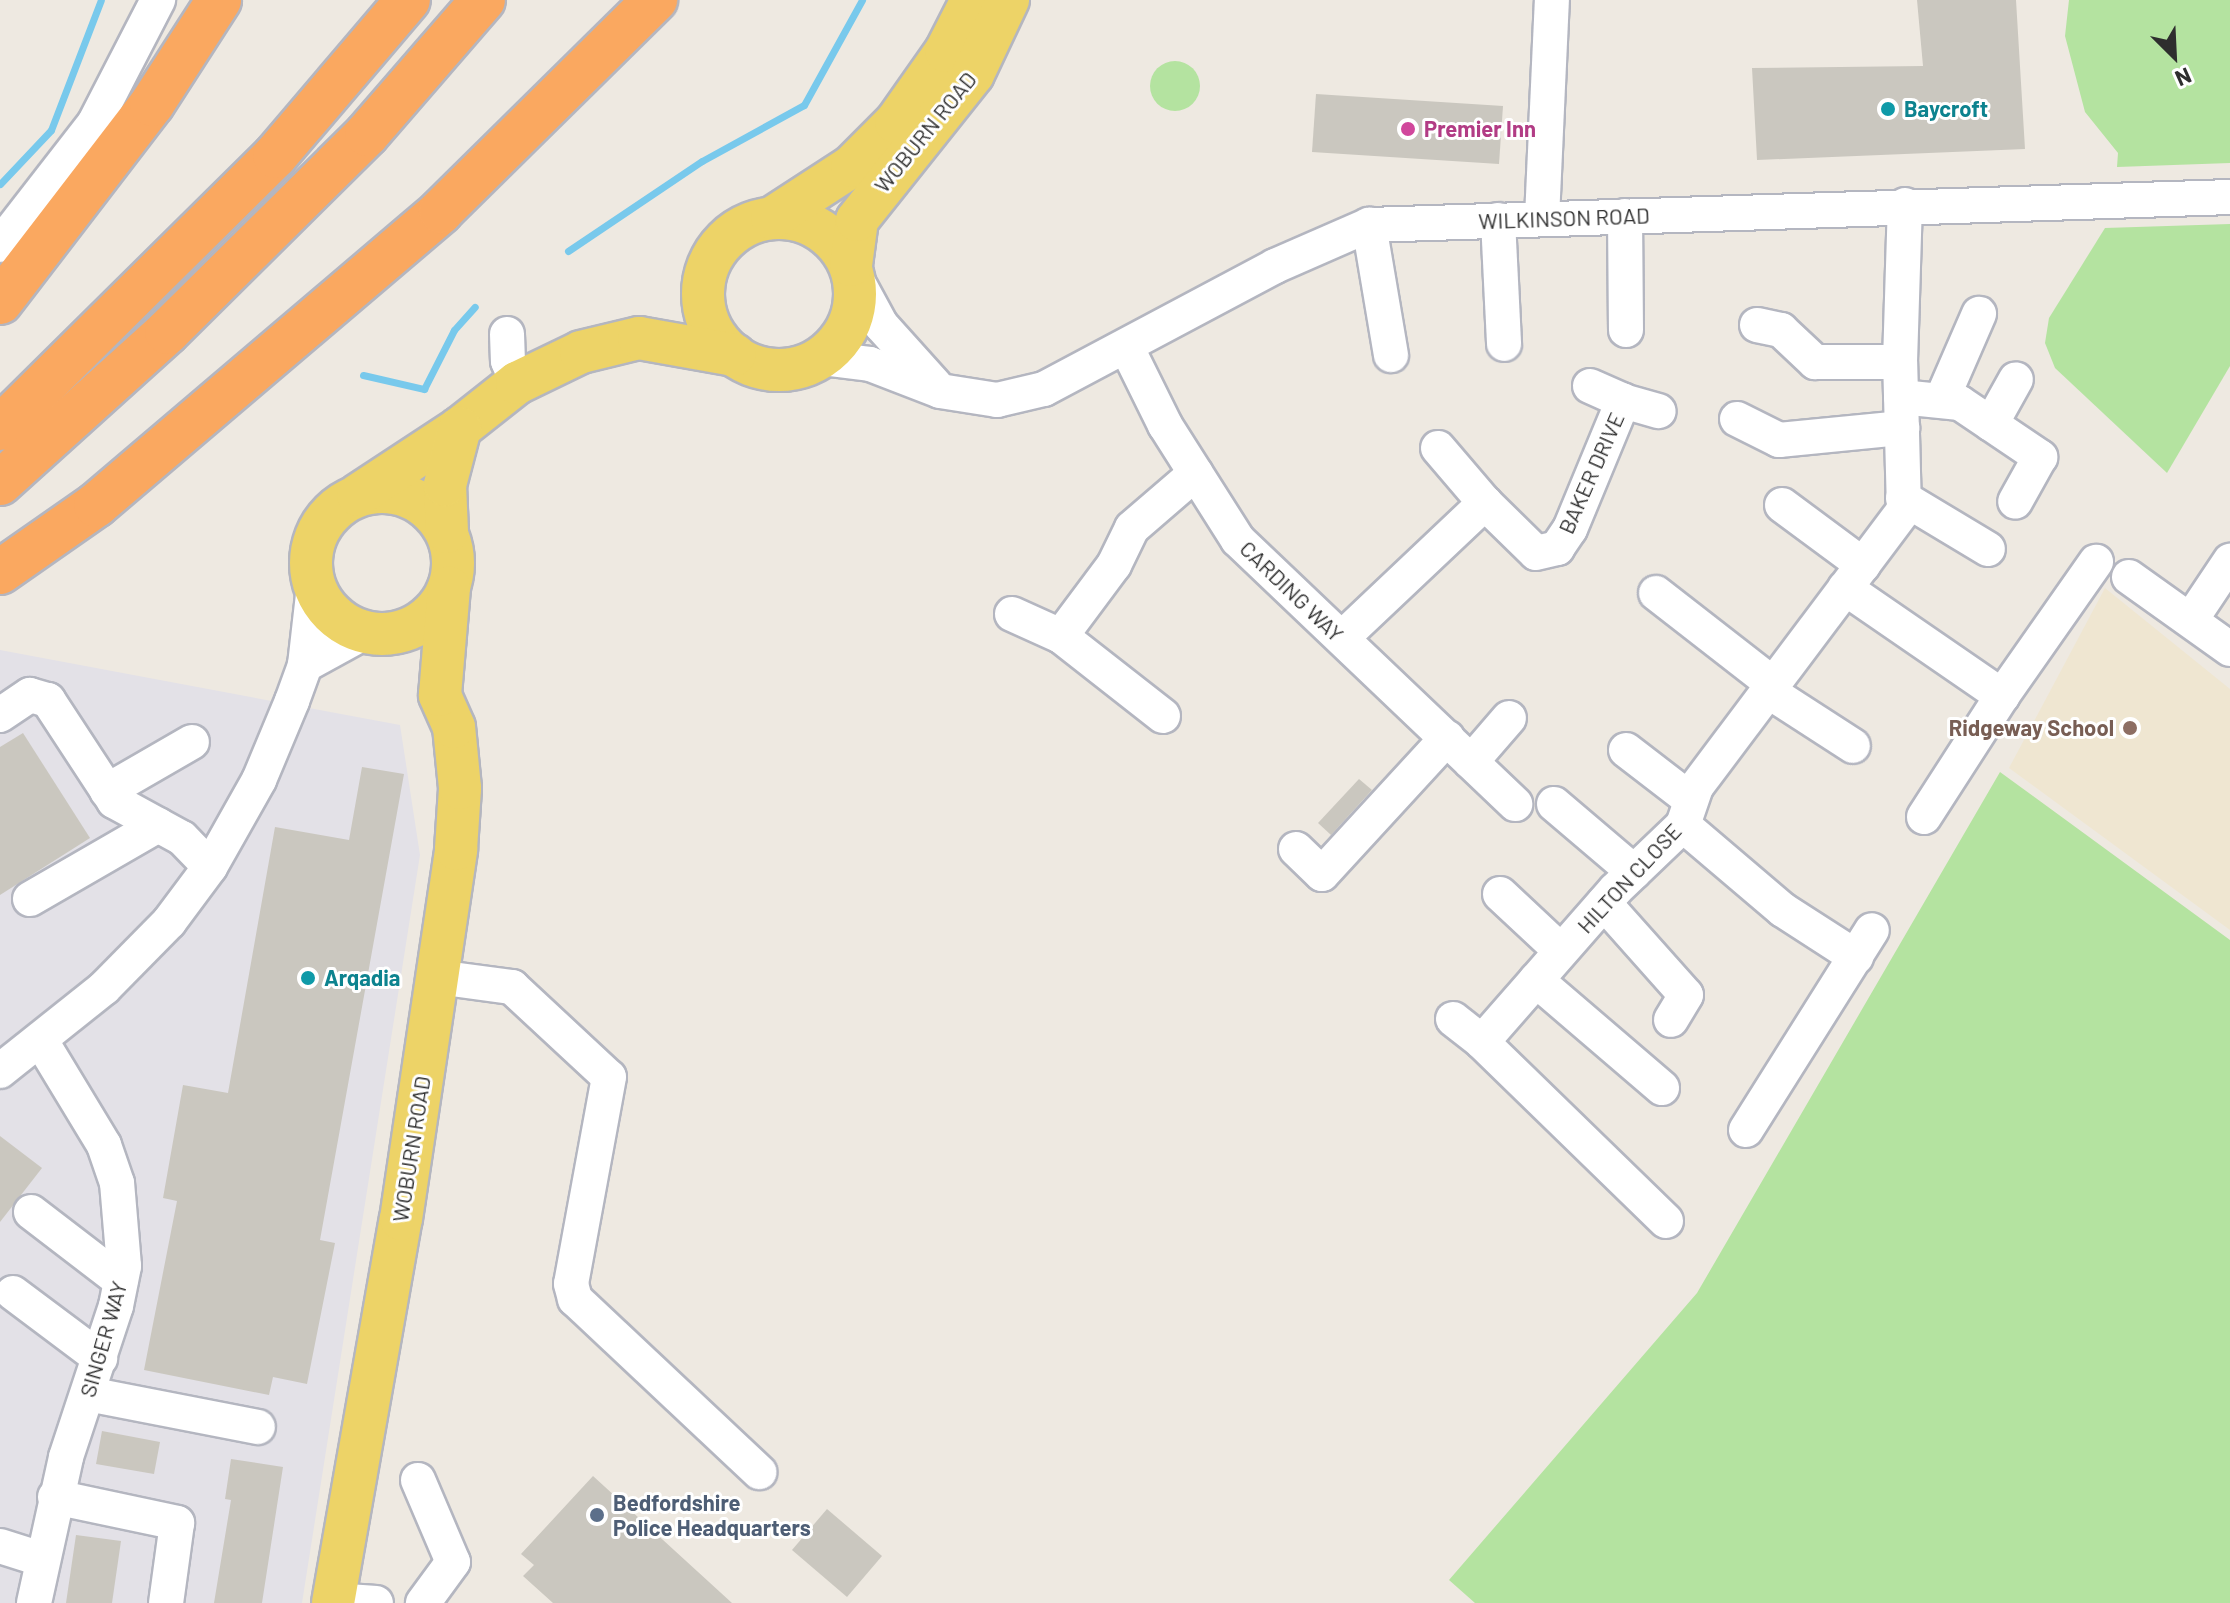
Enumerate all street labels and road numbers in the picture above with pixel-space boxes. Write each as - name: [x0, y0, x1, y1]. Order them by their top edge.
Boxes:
- street label: WOBURN ROAD: [868, 66, 982, 198]
- street label: WILKINSON ROAD: [1478, 202, 1650, 234]
- street label: BAKER DRIVE: [1553, 408, 1629, 538]
- street label: CARDING WAY: [1235, 535, 1349, 647]
- street label: HILTON CLOSE: [1571, 818, 1687, 938]
- street label: WOBURN ROAD: [386, 1074, 436, 1224]
- street label: SINGER WAY: [74, 1278, 132, 1400]

